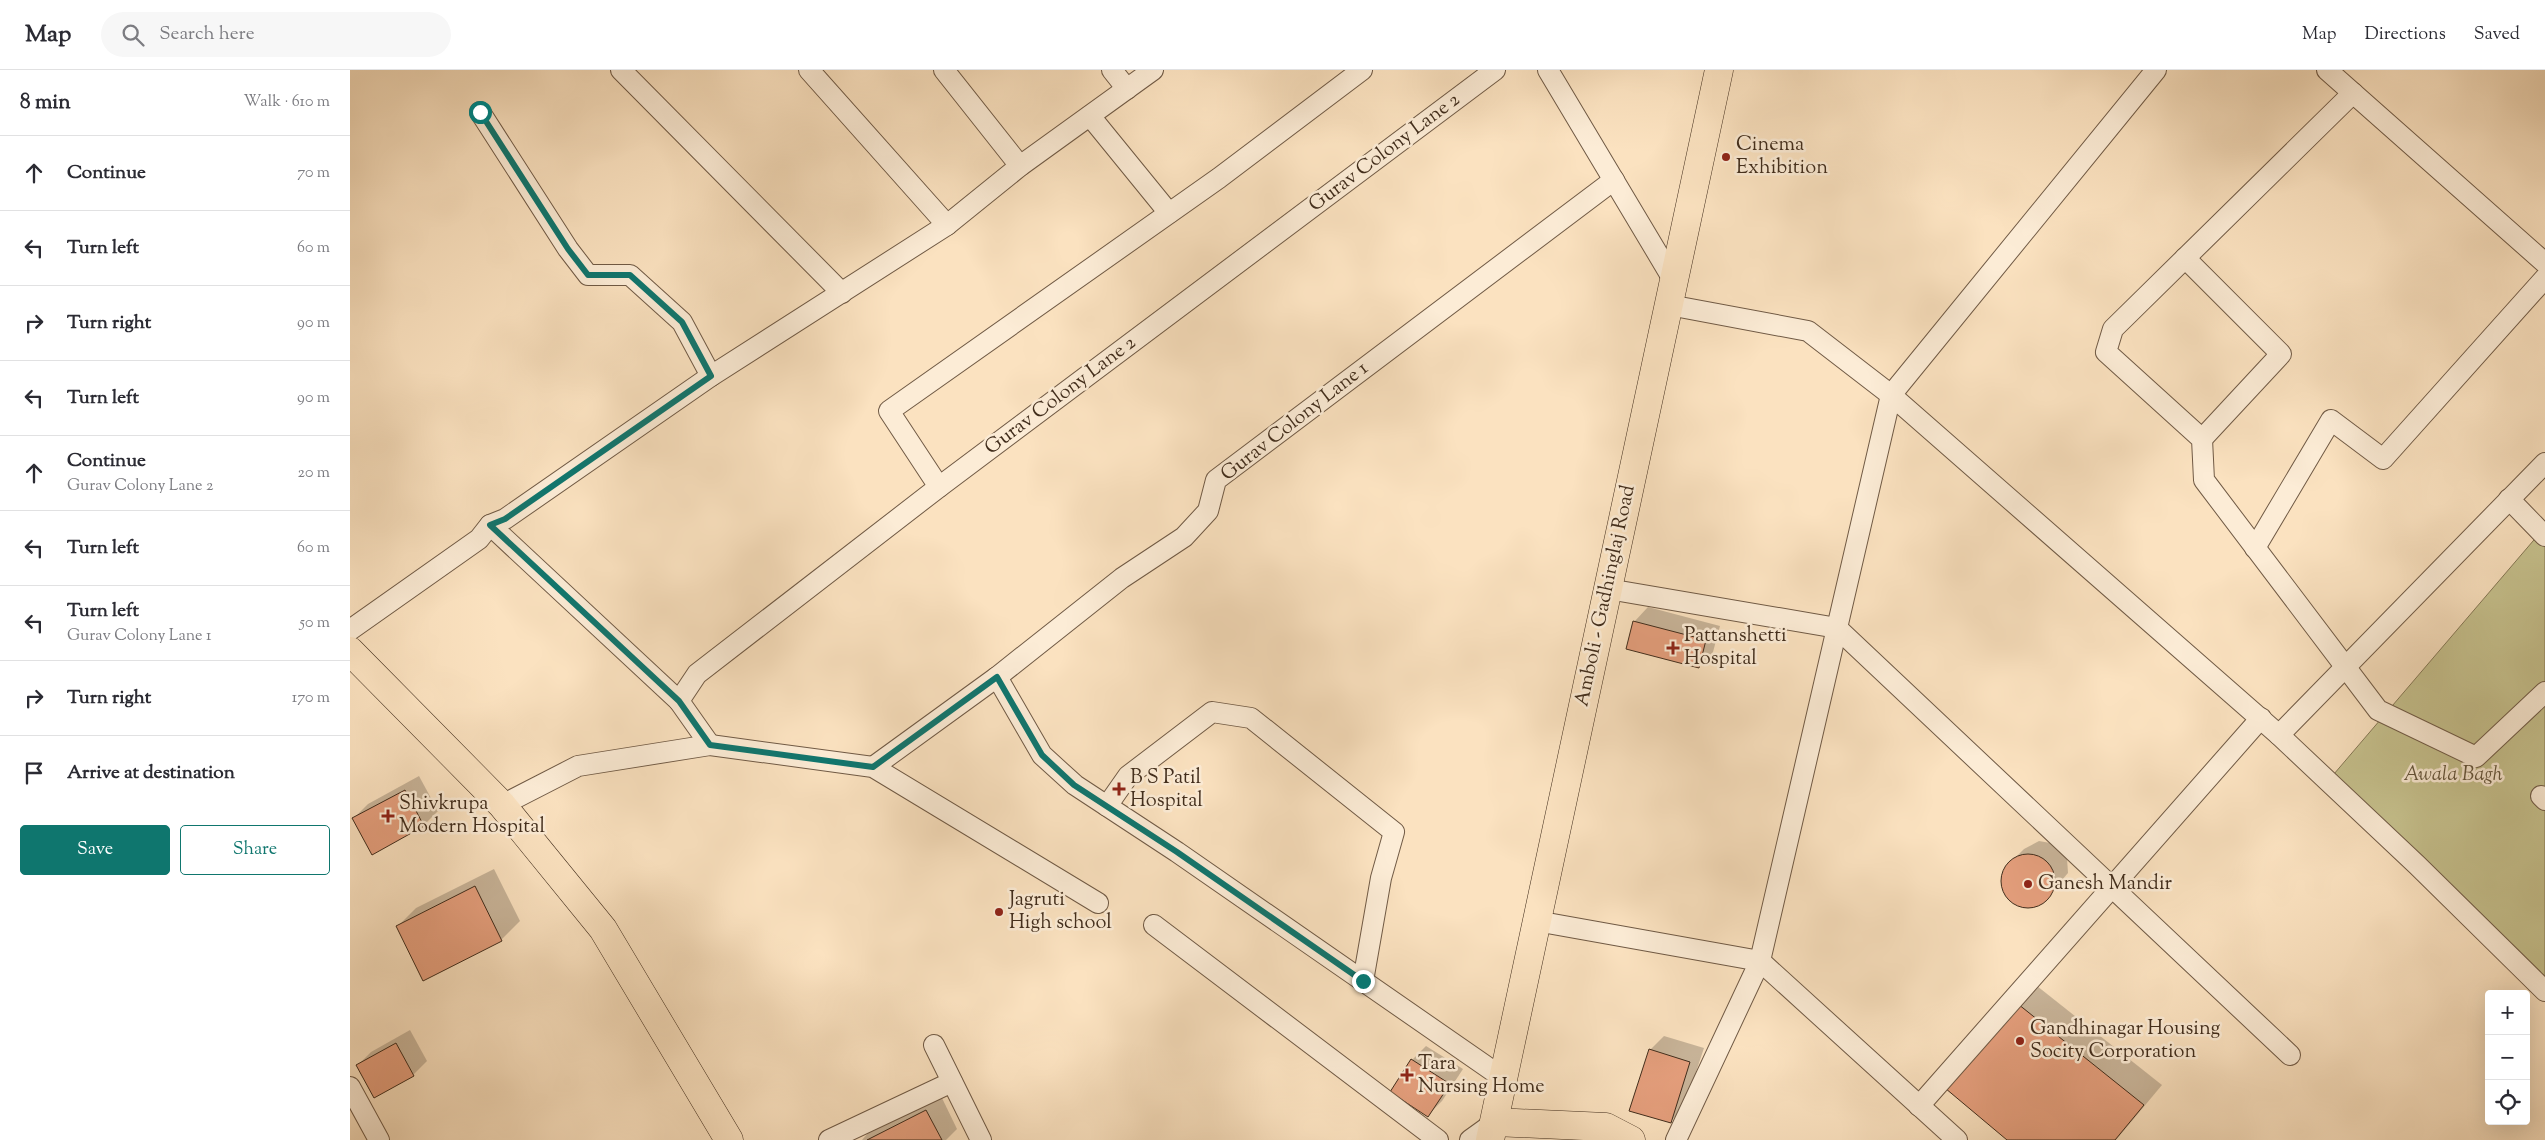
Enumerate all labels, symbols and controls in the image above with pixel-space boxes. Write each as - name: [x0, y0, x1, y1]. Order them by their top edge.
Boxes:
- search box: [101, 12, 451, 57]
- text: Map: [25, 18, 71, 52]
- icon: search: [119, 21, 147, 49]
- text: Search here: [159, 21, 255, 48]
- text: Map: [2302, 22, 2337, 48]
- text: Directions: [2365, 22, 2446, 48]
- text: Saved: [2474, 22, 2520, 48]
- street label: Gurav Colony Lane 2: [1303, 86, 1467, 220]
- text: 8 min: [20, 88, 71, 118]
- text: Walk · 610 m: [243, 91, 330, 114]
- route start: [469, 101, 492, 124]
- place label: Cinema Exhibition: [1736, 131, 1828, 183]
- marker: Cinema Exhibition: [1720, 151, 1732, 163]
- icon: ahead: [20, 159, 48, 187]
- text: Continue: [67, 160, 146, 187]
- text: 70 m: [297, 162, 330, 185]
- icon: left: [20, 234, 48, 262]
- text: Turn left: [67, 235, 139, 262]
- text: 60 m: [297, 237, 330, 260]
- icon: right: [20, 309, 48, 337]
- text: Turn right: [67, 310, 151, 337]
- text: 90 m: [297, 312, 330, 335]
- street label: Gurav Colony Lane 2: [979, 329, 1143, 463]
- street label: Gurav Colony Lane 1: [1215, 355, 1375, 489]
- icon: left: [20, 384, 48, 412]
- text: Turn left: [67, 385, 139, 412]
- text: 90 m: [297, 387, 330, 410]
- text: Continue: [67, 448, 146, 475]
- icon: ahead: [20, 459, 48, 487]
- text: 20 m: [297, 462, 330, 485]
- text: Gurav Colony Lane 2: [67, 475, 213, 498]
- street label: Amboli - Gadhinglaj Road: [1568, 483, 1644, 709]
- icon: left: [20, 534, 48, 562]
- text: Turn left: [67, 535, 139, 562]
- text: 60 m: [297, 537, 330, 560]
- text: Turn left: [67, 598, 139, 625]
- icon: left: [20, 609, 48, 637]
- text: 50 m: [299, 612, 330, 635]
- place label: Pattanshetti Hospital: [1684, 622, 1787, 674]
- text: Gurav Colony Lane 1: [67, 625, 211, 648]
- marker: Pattanshetti Hospital: [1666, 641, 1680, 655]
- icon: right: [20, 684, 48, 712]
- text: Turn right: [67, 685, 151, 712]
- text: 170 m: [292, 687, 330, 710]
- icon: arrive: [20, 759, 48, 787]
- text: Arrive at destination: [67, 760, 235, 787]
- park label: Awala Bagh: [2403, 761, 2503, 790]
- place label: B S Patil Hospital: [1130, 764, 1203, 816]
- marker: B S Patil Hospital: [1112, 782, 1126, 796]
- place label: Shivkrupa Modern Hospital: [399, 790, 545, 842]
- marker: Shivkrupa Modern Hospital: [381, 809, 395, 823]
- button: Save: [20, 825, 170, 875]
- button: Share: [180, 825, 330, 875]
- place label: Ganesh Mandir: [2038, 870, 2172, 899]
- marker: Ganesh Mandir: [2022, 878, 2034, 890]
- place label: Jagruti High school: [1008, 886, 1112, 938]
- marker: Jagruti High school: [993, 906, 1005, 918]
- route end: [1352, 970, 1375, 993]
- map controls: [2485, 990, 2530, 1125]
- button: +: [2485, 990, 2530, 1035]
- place label: Gandhinagar Housing Socity Corporation: [2030, 1015, 2221, 1067]
- marker: Gandhinagar Housing Socity Corporation: [2014, 1035, 2026, 1047]
- button: −: [2485, 1035, 2530, 1080]
- place label: Tara Nursing Home: [1418, 1050, 1544, 1102]
- marker: Tara Nursing Home: [1400, 1068, 1414, 1082]
- button: locate: [2485, 1080, 2530, 1125]

